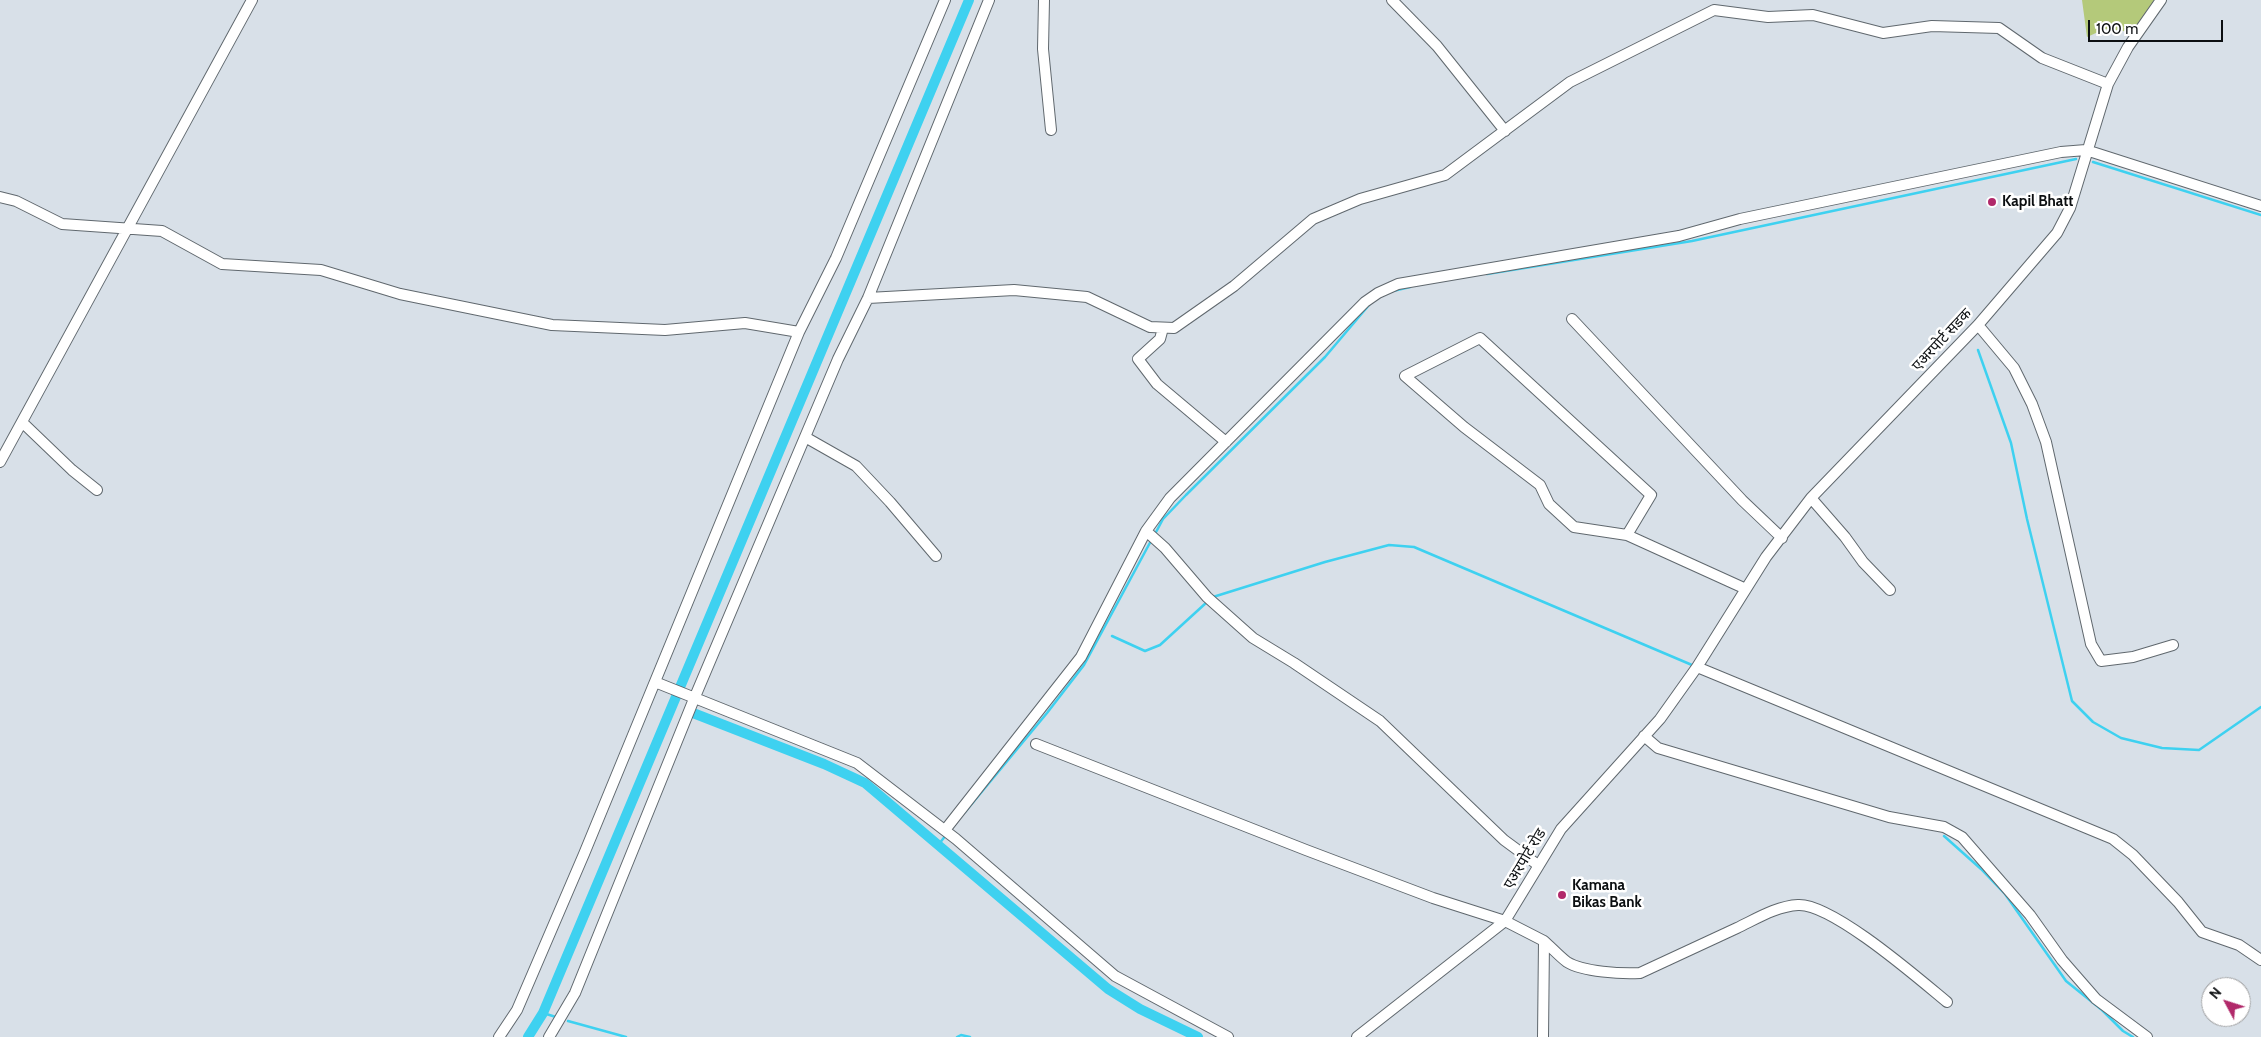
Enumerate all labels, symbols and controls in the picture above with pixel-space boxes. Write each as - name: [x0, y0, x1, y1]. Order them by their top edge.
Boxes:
- scale bar: [2091, 10, 2226, 42]
- text: 100 m: [2096, 20, 2138, 38]
- place label: Kapil Bhatt: [2002, 193, 2074, 211]
- marker: Kapil Bhatt: [1986, 196, 1998, 208]
- street label: एअरपोर्ट सडक: [1909, 305, 1975, 375]
- street label: एअरपोर्ट रोड: [1500, 826, 1550, 892]
- place label: Kamana Bikas Bank: [1572, 877, 1642, 912]
- marker: Kamana Bikas Bank: [1556, 889, 1568, 901]
- north arrow: [2201, 977, 2251, 1027]
- text: N: [2205, 983, 2225, 1003]

